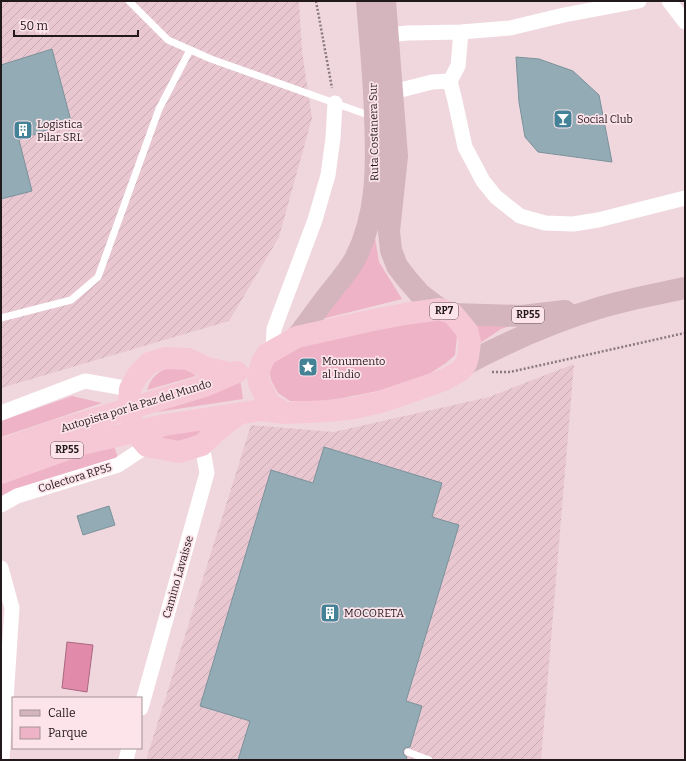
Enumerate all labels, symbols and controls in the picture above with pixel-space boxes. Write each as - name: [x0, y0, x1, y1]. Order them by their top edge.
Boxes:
- scale bar: [14, 12, 138, 38]
- text: 50 m: [20, 19, 49, 33]
- street label: Ruta Costanera Sur: [367, 83, 381, 181]
- bar icon: Social Club: [552, 108, 574, 130]
- place label: Social Club: [577, 113, 633, 126]
- place label: Logistica Pilar SRL: [37, 118, 83, 144]
- building icon: Logistica Pilar SRL: [12, 119, 34, 141]
- road number: RP7: [430, 303, 458, 319]
- road number: RP55: [512, 307, 544, 323]
- place label: Monumento al Indio: [322, 355, 385, 381]
- place icon: Monumento al Indio: [297, 356, 319, 378]
- street label: Autopista por la Paz del Mundo: [59, 377, 213, 435]
- road number: RP55: [51, 442, 83, 458]
- street label: Colectora RP55: [37, 461, 113, 495]
- street label: Camino Lavaisse: [160, 534, 196, 620]
- building icon: MOCORETA: [319, 602, 341, 624]
- place label: MOCORETA: [344, 607, 404, 620]
- legend: [12, 697, 142, 749]
- text: Calle: [48, 706, 76, 720]
- text: Parque: [48, 726, 87, 740]

